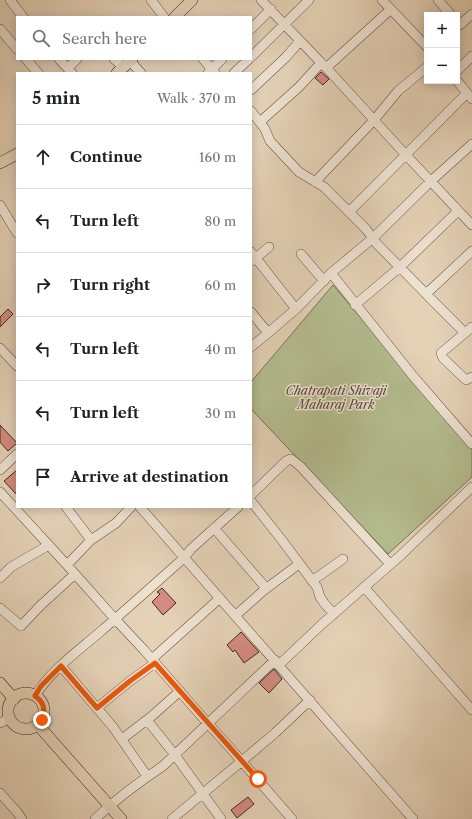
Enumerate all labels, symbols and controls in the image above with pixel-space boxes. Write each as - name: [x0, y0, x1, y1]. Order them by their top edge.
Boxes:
- map controls: [424, 12, 460, 84]
- button: +: [424, 12, 460, 48]
- search box: [16, 16, 252, 60]
- icon: search: [30, 27, 52, 49]
- text: Search here: [62, 29, 147, 48]
- button: −: [424, 48, 460, 84]
- text: 5 min: [32, 88, 80, 108]
- text: Walk · 370 m: [157, 90, 236, 106]
- icon: ahead: [32, 146, 54, 168]
- text: Continue: [70, 147, 142, 166]
- text: 160 m: [199, 149, 236, 165]
- icon: left: [32, 210, 54, 232]
- text: Turn left: [70, 211, 139, 230]
- text: 80 m: [204, 213, 236, 229]
- icon: right: [32, 274, 54, 296]
- text: Turn right: [70, 275, 150, 294]
- text: 60 m: [205, 277, 236, 293]
- icon: left: [32, 338, 54, 360]
- text: Turn left: [70, 339, 139, 358]
- text: 40 m: [205, 341, 236, 357]
- park label: Chatrapati Shivaji Maharaj Park: [285, 383, 388, 412]
- icon: left: [32, 402, 54, 424]
- text: Turn left: [70, 403, 139, 422]
- text: 30 m: [205, 405, 236, 421]
- icon: arrive: [32, 466, 54, 488]
- text: Arrive at destination: [70, 467, 229, 486]
- route end: [33, 711, 51, 729]
- route start: [249, 770, 267, 788]

